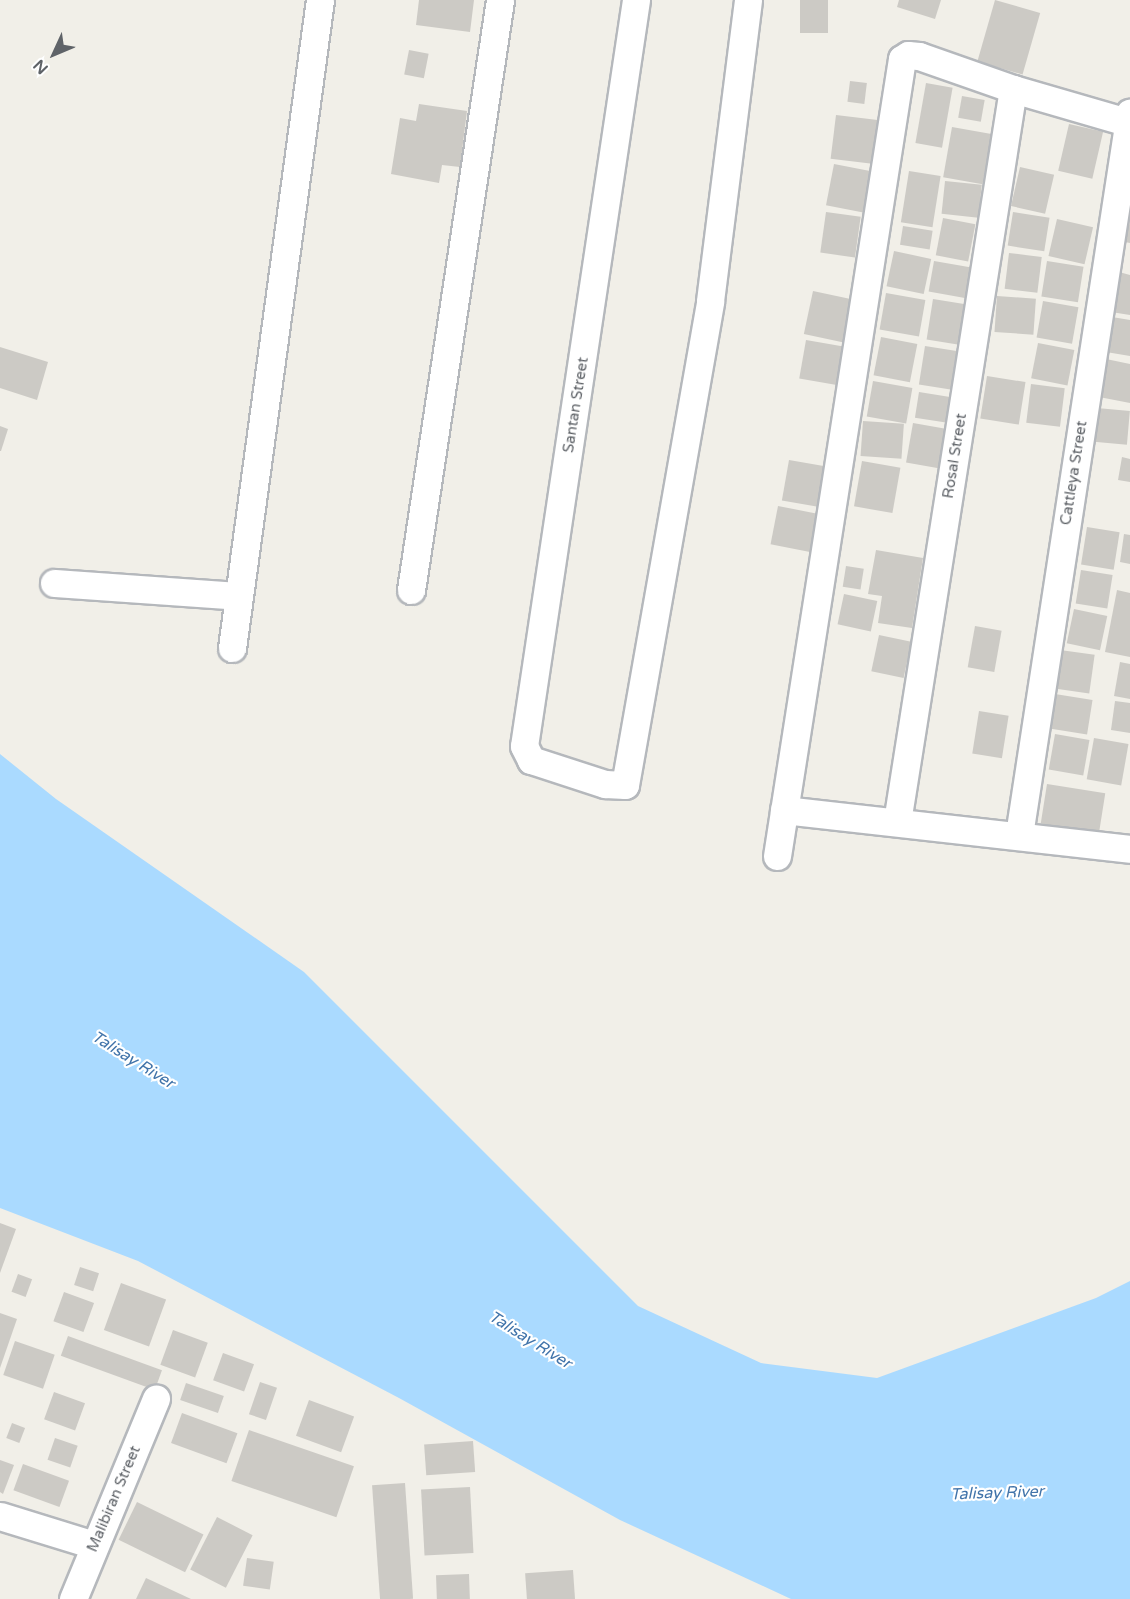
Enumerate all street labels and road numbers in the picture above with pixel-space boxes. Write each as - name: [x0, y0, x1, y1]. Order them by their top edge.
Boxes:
- street label: Santan Street: [560, 356, 592, 454]
- street label: Rosal Street: [939, 412, 971, 500]
- street label: Cattleya Street: [1057, 420, 1091, 526]
- street label: Malibiran Street: [84, 1443, 144, 1555]

